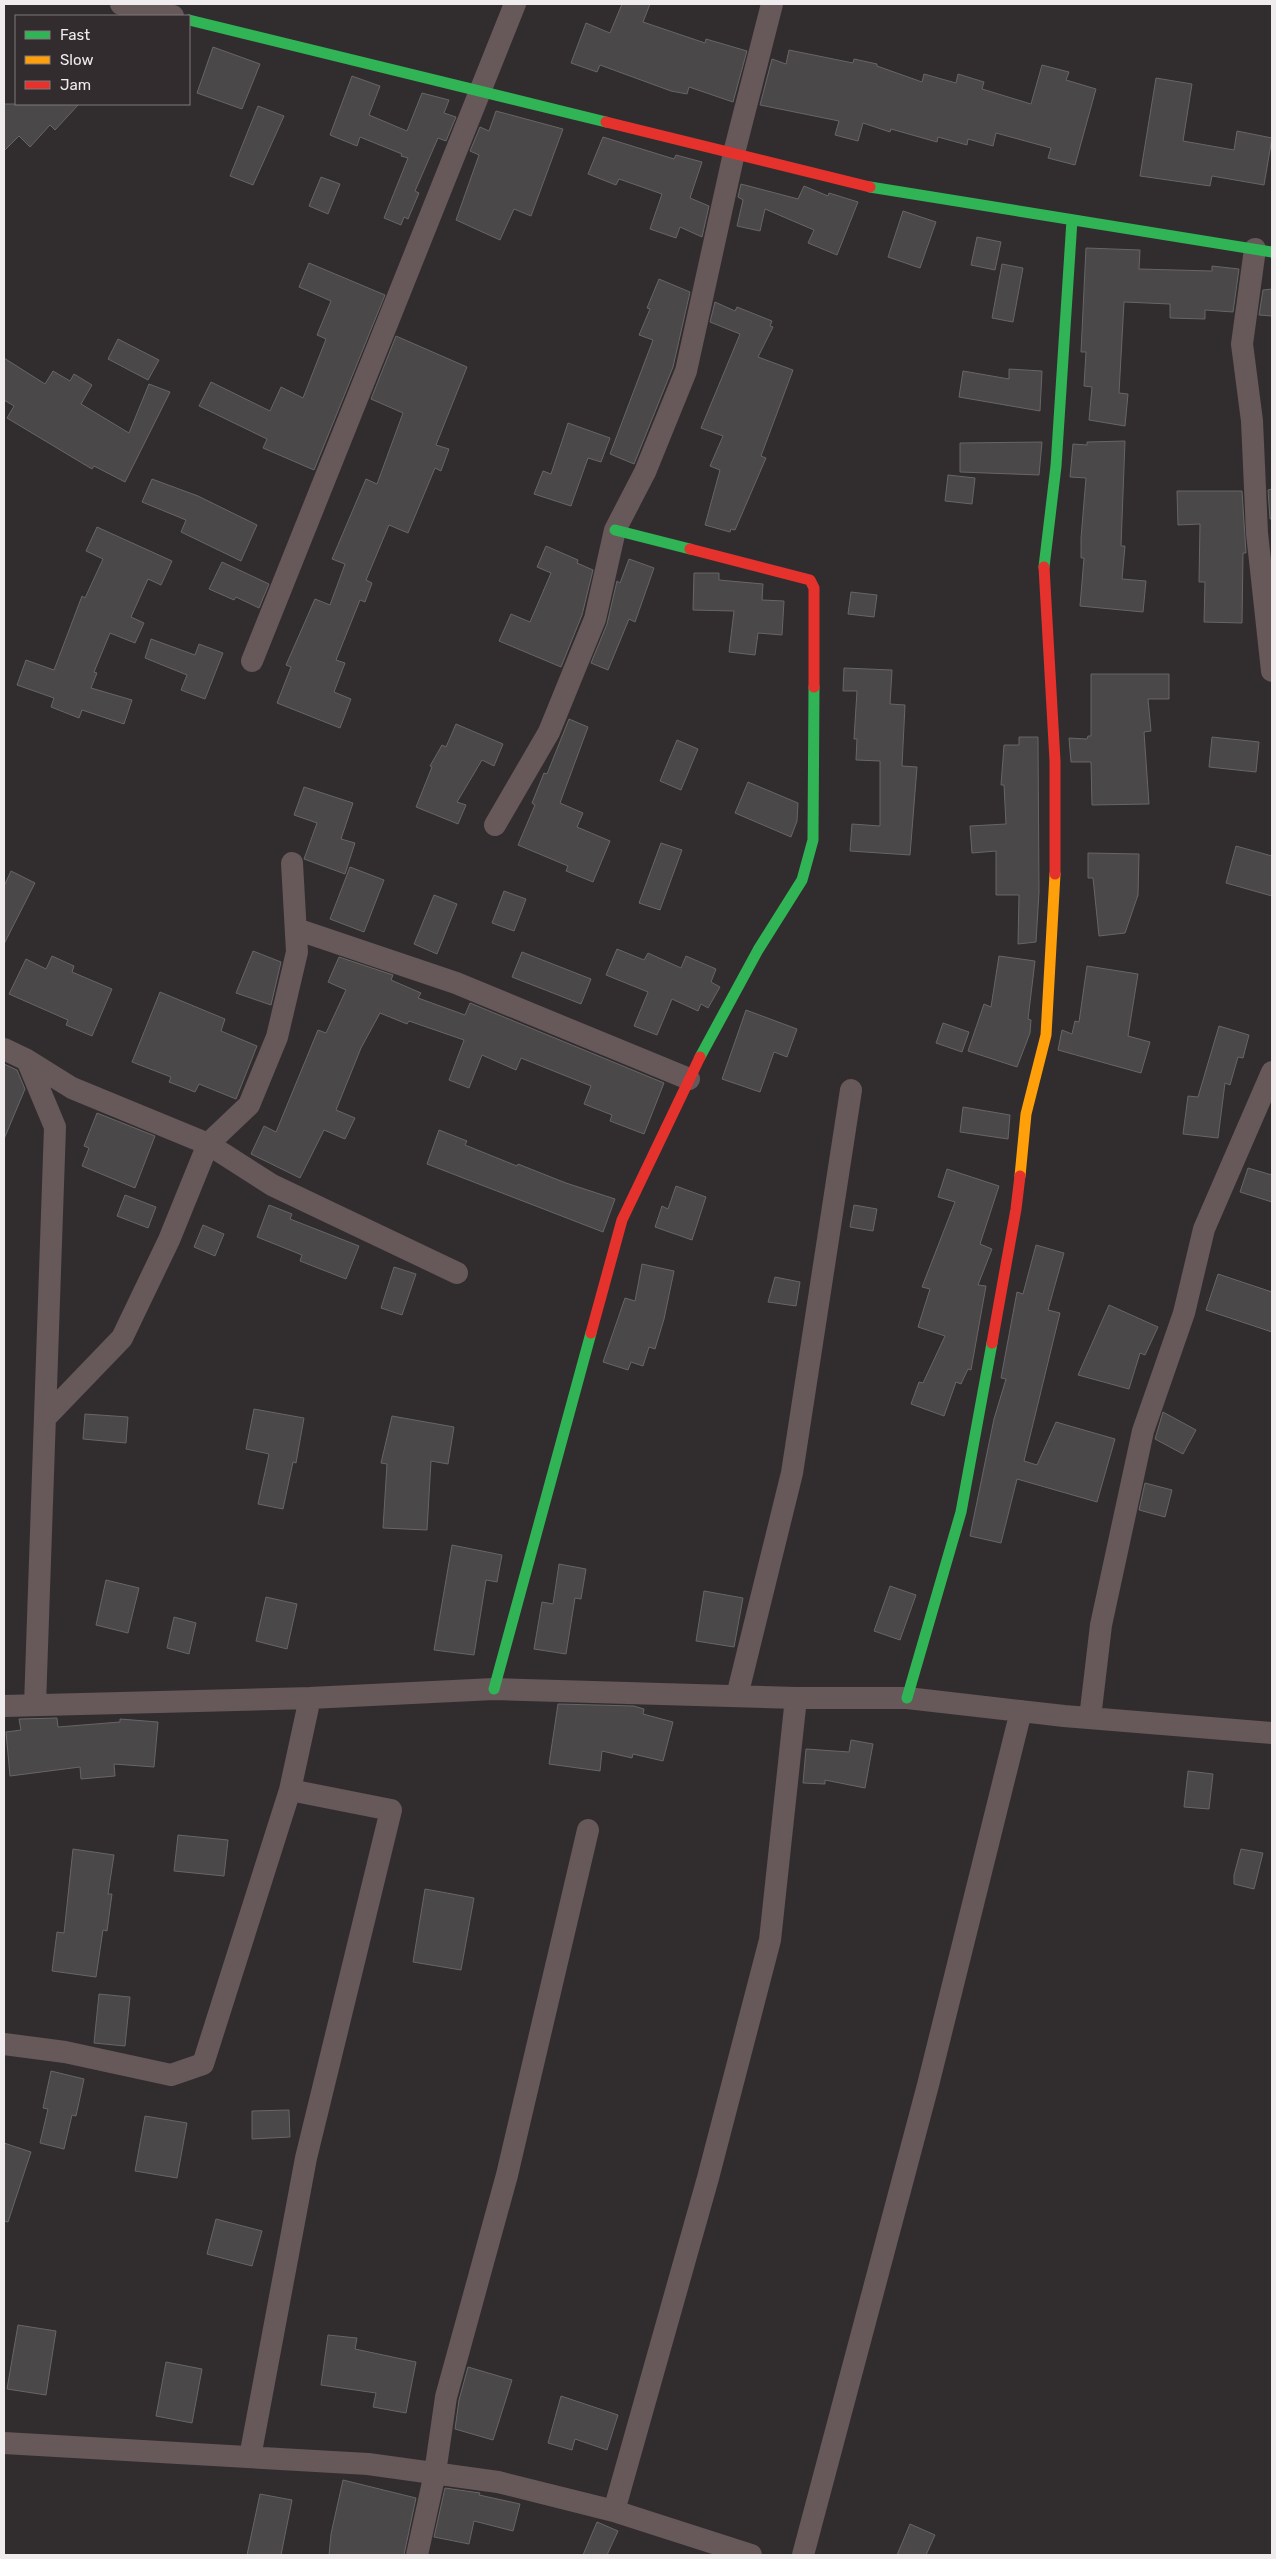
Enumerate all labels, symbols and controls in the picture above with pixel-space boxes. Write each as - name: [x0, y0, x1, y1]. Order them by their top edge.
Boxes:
- legend: [15, 15, 190, 105]
- text: Fast: [60, 26, 90, 44]
- text: Slow: [60, 51, 93, 69]
- text: Jam: [60, 76, 91, 94]

